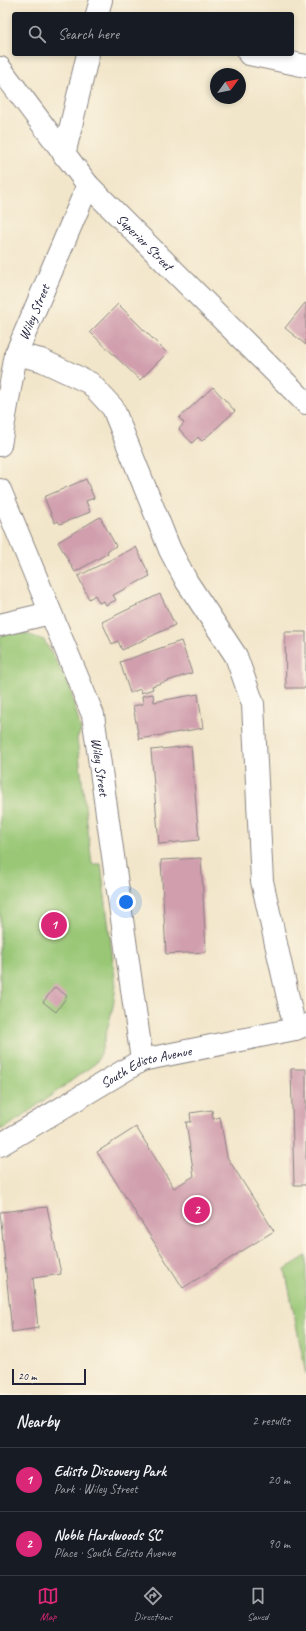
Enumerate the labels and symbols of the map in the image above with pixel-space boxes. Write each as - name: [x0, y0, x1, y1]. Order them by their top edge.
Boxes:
- north arrow: [210, 68, 246, 104]
- street label: Superior Street: [113, 210, 178, 276]
- street label: Wiley Street: [15, 281, 54, 342]
- street label: Wiley Street: [87, 737, 113, 799]
- your location: [116, 892, 136, 912]
- pin: 1: [41, 910, 67, 940]
- street label: South Edisto Avenue: [98, 1042, 194, 1092]
- pin: 2: [184, 1195, 210, 1225]
- scale bar: [12, 1367, 86, 1386]

